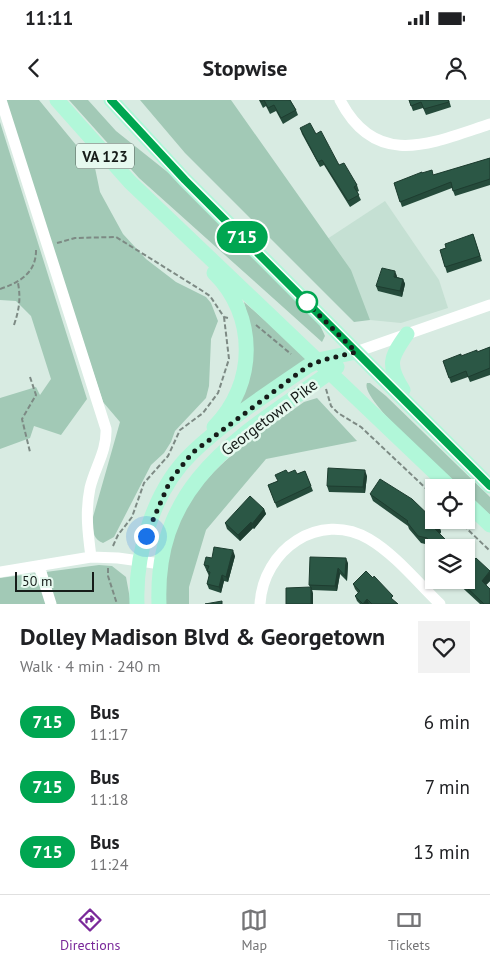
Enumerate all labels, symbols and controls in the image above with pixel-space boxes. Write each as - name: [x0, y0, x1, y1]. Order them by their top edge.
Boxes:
- text: 11:11: [25, 6, 73, 30]
- icon: back: [20, 54, 48, 82]
- text: Stopwise: [203, 54, 287, 82]
- icon: person: [442, 54, 470, 82]
- road number: VA 123: [76, 144, 134, 168]
- line badge: 715: [213, 221, 271, 253]
- text: 715: [227, 225, 257, 248]
- unlabelled marker: [296, 291, 318, 313]
- street label: Georgetown Pike: [217, 374, 321, 460]
- map controls: [425, 479, 475, 589]
- button: locate: [425, 479, 475, 529]
- your location: [134, 524, 159, 549]
- button: layers: [425, 539, 475, 589]
- scale bar: [15, 569, 94, 592]
- text: 50 m: [22, 572, 52, 590]
- text: Dolley Madison Blvd & Georgetown: [20, 621, 385, 652]
- button: heart: [418, 621, 470, 673]
- text: Walk · 4 min · 240 m: [20, 656, 160, 676]
- text: Bus: [90, 700, 119, 724]
- text: 715: [32, 710, 63, 733]
- text: 6 min: [424, 710, 470, 734]
- text: 11:17: [90, 724, 128, 744]
- text: Bus: [90, 765, 119, 789]
- text: 715: [32, 775, 63, 798]
- text: 7 min: [425, 775, 470, 799]
- text: 11:18: [90, 789, 128, 809]
- text: Bus: [90, 830, 119, 854]
- text: 715: [32, 840, 63, 863]
- text: 13 min: [413, 840, 470, 864]
- text: 11:24: [90, 854, 128, 874]
- tab: Directions: [60, 906, 120, 954]
- tab: Map: [240, 906, 268, 954]
- tab: Tickets: [388, 906, 430, 954]

